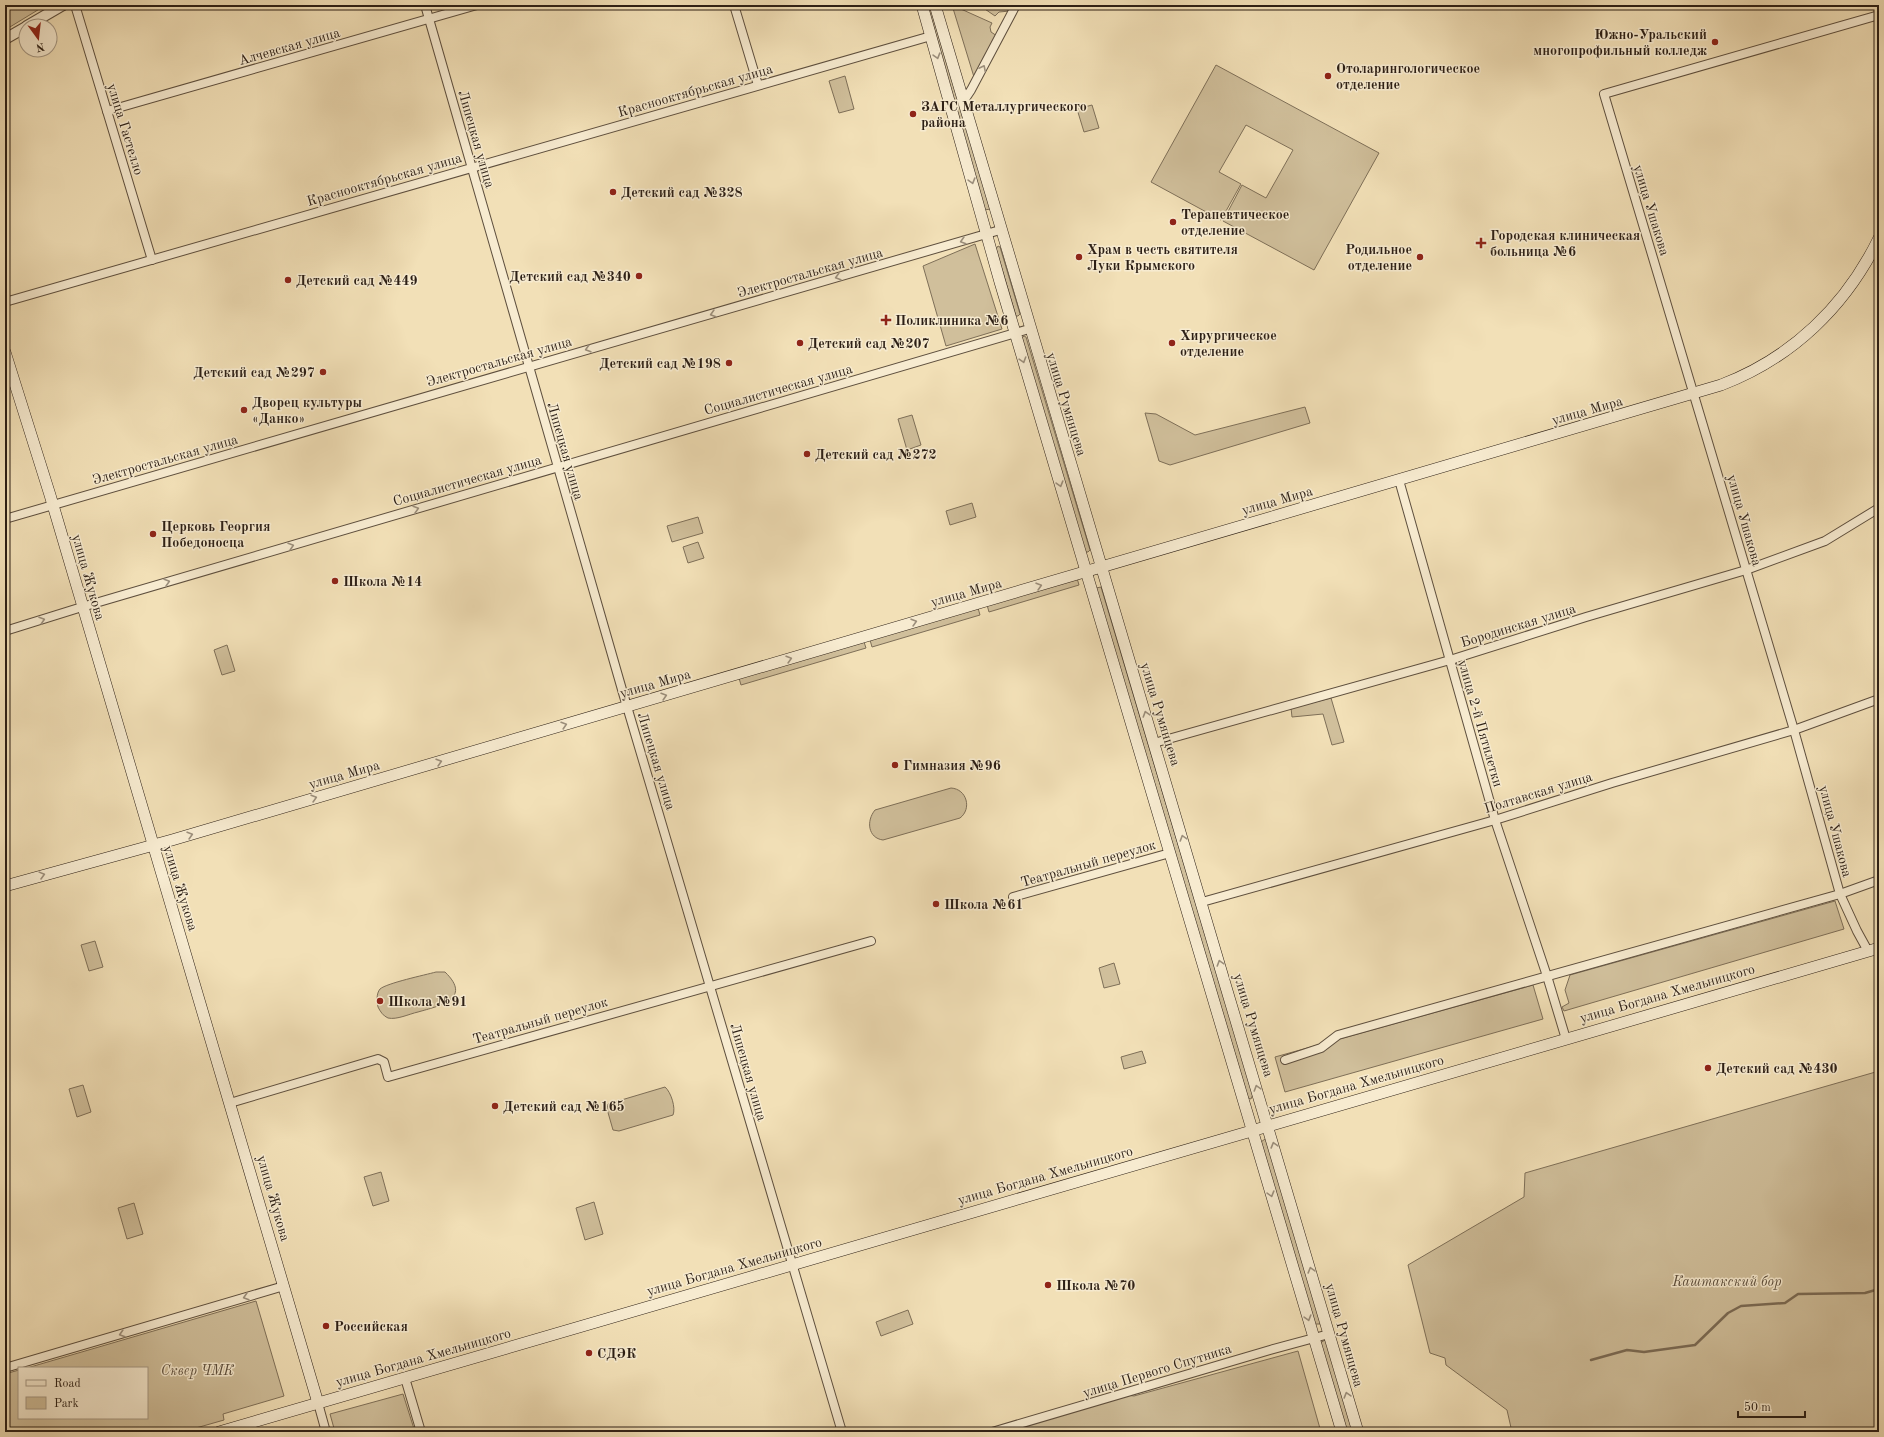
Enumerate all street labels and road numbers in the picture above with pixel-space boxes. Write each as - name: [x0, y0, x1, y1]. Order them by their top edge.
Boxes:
- street label: Алчевская улица: [237, 26, 342, 68]
- street label: Краснооктябрьская улица: [616, 62, 775, 120]
- street label: улица Гастелло: [104, 82, 146, 177]
- street label: Липецкая улица: [455, 89, 497, 190]
- street label: Краснооктябрьская улица: [305, 151, 464, 209]
- street label: улица Ушакова: [1631, 163, 1672, 258]
- street label: Электростальская улица: [736, 245, 885, 300]
- street label: Электростальская улица: [425, 334, 574, 389]
- street label: улица Румянцева: [1044, 351, 1088, 458]
- street label: Социалистическая улица: [702, 362, 854, 418]
- street label: улица Мира: [1550, 394, 1624, 428]
- street label: Липецкая улица: [544, 401, 586, 502]
- street label: Электростальская улица: [91, 432, 240, 487]
- street label: Социалистическая улица: [391, 453, 543, 509]
- street label: улица Ушакова: [1724, 473, 1764, 568]
- street label: улица Мира: [1240, 484, 1314, 518]
- street label: улица Жукова: [69, 533, 107, 622]
- street label: улица Мира: [929, 576, 1003, 610]
- street label: Бородинская улица: [1459, 602, 1578, 650]
- street label: улица 2-й Пятилетки: [1455, 658, 1505, 788]
- street label: улица Румянцева: [1138, 661, 1182, 768]
- street label: улица Мира: [618, 667, 692, 701]
- street label: Липецкая улица: [635, 711, 678, 812]
- street label: улица Мира: [307, 758, 381, 792]
- street label: Полтавская улица: [1483, 770, 1594, 816]
- street label: улица Ушакова: [1816, 784, 1854, 879]
- street label: Театральный переулок: [1019, 838, 1157, 890]
- street label: улица Жукова: [160, 844, 200, 933]
- street label: улица Богдана Хмельницкого: [1578, 962, 1756, 1026]
- street label: улица Румянцева: [1231, 972, 1275, 1079]
- street label: Театральный переулок: [471, 995, 609, 1047]
- street label: Липецкая улица: [727, 1022, 769, 1123]
- street label: улица Богдана Хмельницкого: [1267, 1053, 1445, 1117]
- street label: улица Богдана Хмельницкого: [956, 1144, 1134, 1208]
- street label: улица Жукова: [254, 1154, 292, 1243]
- street label: улица Богдана Хмельницкого: [645, 1235, 823, 1299]
- street label: улица Румянцева: [1323, 1282, 1366, 1389]
- street label: улица Богдана Хмельницкого: [334, 1326, 512, 1390]
- street label: улица Первого Спутника: [1081, 1342, 1233, 1400]

